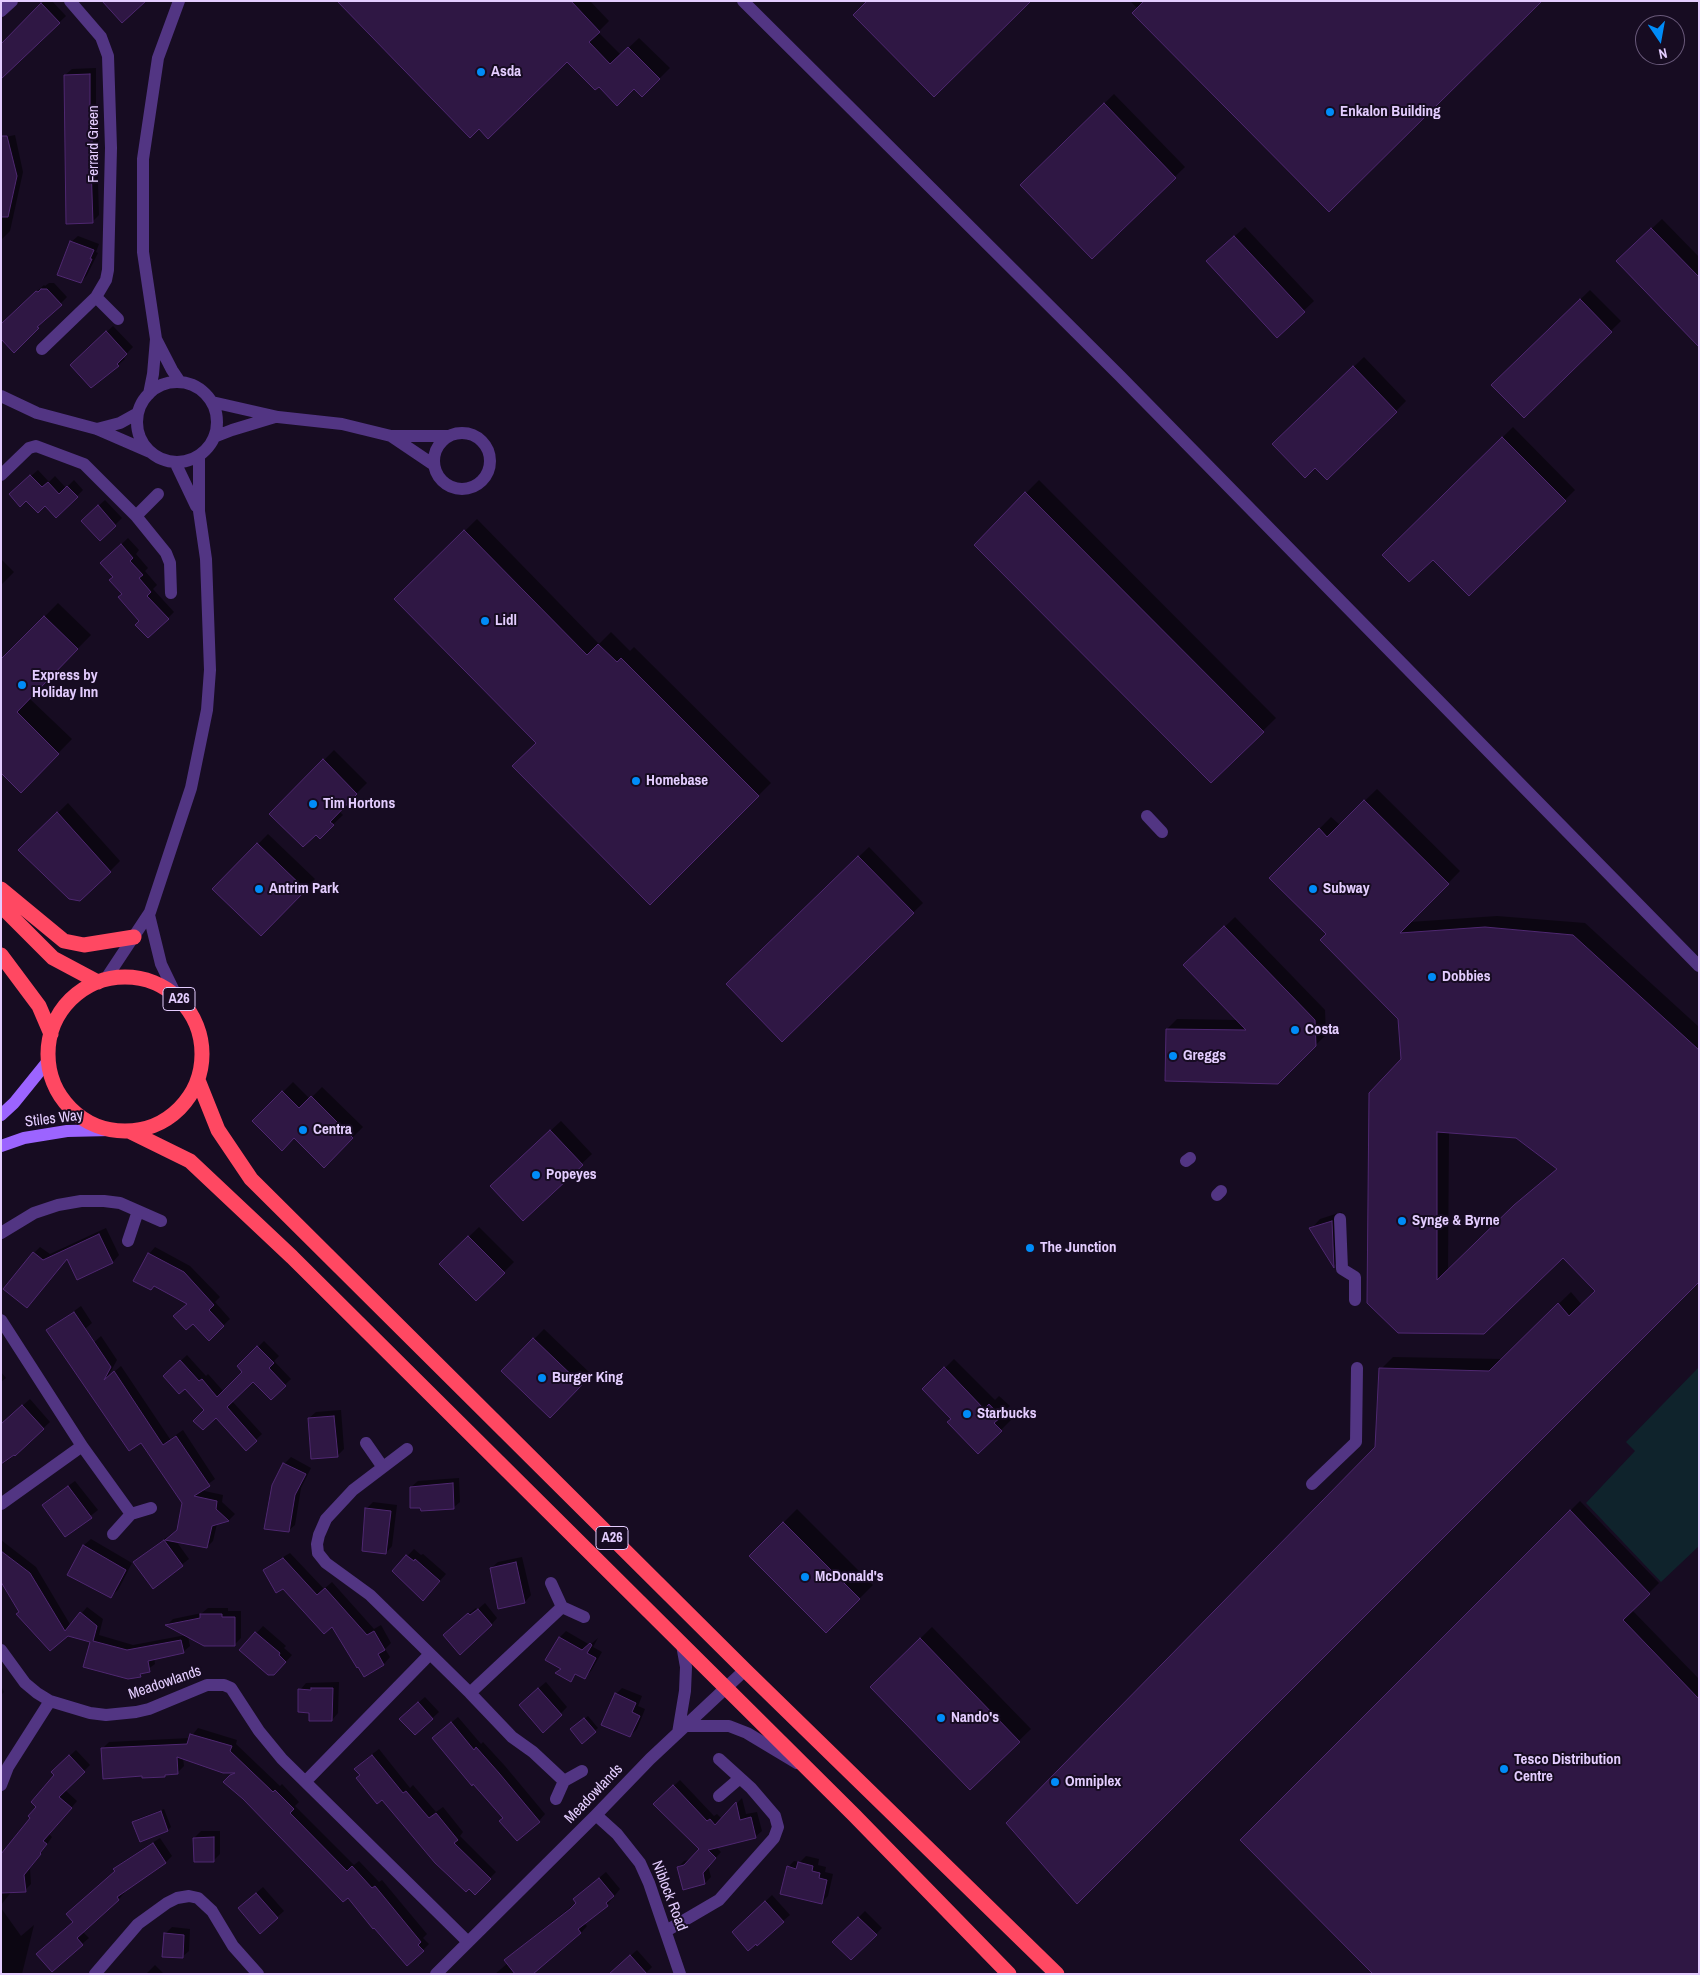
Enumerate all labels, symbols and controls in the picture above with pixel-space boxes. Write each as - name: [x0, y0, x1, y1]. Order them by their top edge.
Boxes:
- north arrow: [1635, 15, 1685, 65]
- text: N: [1657, 44, 1669, 63]
- place label: Asda: [491, 63, 521, 81]
- marker: Asda: [475, 66, 487, 78]
- place label: Enkalon Building: [1340, 103, 1440, 121]
- street label: Ferrard Green: [85, 105, 103, 183]
- marker: Enkalon Building: [1324, 106, 1336, 118]
- place label: Lidl: [495, 612, 517, 630]
- marker: Lidl: [479, 615, 491, 627]
- place label: Express by Holiday Inn: [32, 667, 98, 702]
- marker: Express by Holiday Inn: [16, 679, 28, 691]
- place label: Homebase: [646, 772, 708, 790]
- marker: Homebase: [630, 775, 642, 787]
- place label: Tim Hortons: [323, 795, 395, 813]
- marker: Tim Hortons: [307, 798, 319, 810]
- place label: Antrim Park: [269, 880, 339, 898]
- place label: Subway: [1323, 880, 1369, 898]
- marker: Antrim Park: [253, 883, 265, 895]
- marker: Subway: [1307, 883, 1319, 895]
- place label: Dobbies: [1442, 968, 1491, 986]
- marker: Dobbies: [1426, 971, 1438, 983]
- road number: A26: [163, 988, 195, 1011]
- place label: Costa: [1305, 1021, 1339, 1039]
- marker: Costa: [1289, 1024, 1301, 1036]
- place label: Greggs: [1183, 1047, 1226, 1065]
- marker: Greggs: [1167, 1050, 1179, 1062]
- street label: Stiles Way: [24, 1107, 84, 1131]
- place label: Centra: [313, 1121, 352, 1139]
- marker: Centra: [297, 1124, 309, 1136]
- place label: Popeyes: [546, 1166, 597, 1184]
- marker: Popeyes: [530, 1169, 542, 1181]
- place label: Synge & Byrne: [1412, 1212, 1499, 1230]
- marker: Synge & Byrne: [1396, 1215, 1408, 1227]
- place label: The Junction: [1040, 1239, 1117, 1257]
- marker: The Junction: [1024, 1242, 1036, 1254]
- place label: Burger King: [552, 1369, 623, 1387]
- marker: Burger King: [536, 1372, 548, 1384]
- place label: Starbucks: [977, 1405, 1036, 1423]
- marker: Starbucks: [961, 1408, 973, 1420]
- road number: A26: [596, 1526, 628, 1550]
- place label: McDonald's: [815, 1568, 884, 1586]
- marker: McDonald's: [799, 1571, 811, 1583]
- street label: Meadowlands: [126, 1662, 204, 1704]
- place label: Nando's: [951, 1709, 999, 1727]
- marker: Nando's: [935, 1712, 947, 1724]
- place label: Tesco Distribution Centre: [1514, 1751, 1621, 1786]
- street label: Meadowlands: [561, 1760, 627, 1828]
- marker: Tesco Distribution Centre: [1498, 1763, 1510, 1775]
- place label: Omniplex: [1065, 1773, 1121, 1791]
- marker: Omniplex: [1049, 1776, 1061, 1788]
- street label: Niblock Road: [647, 1858, 691, 1934]

